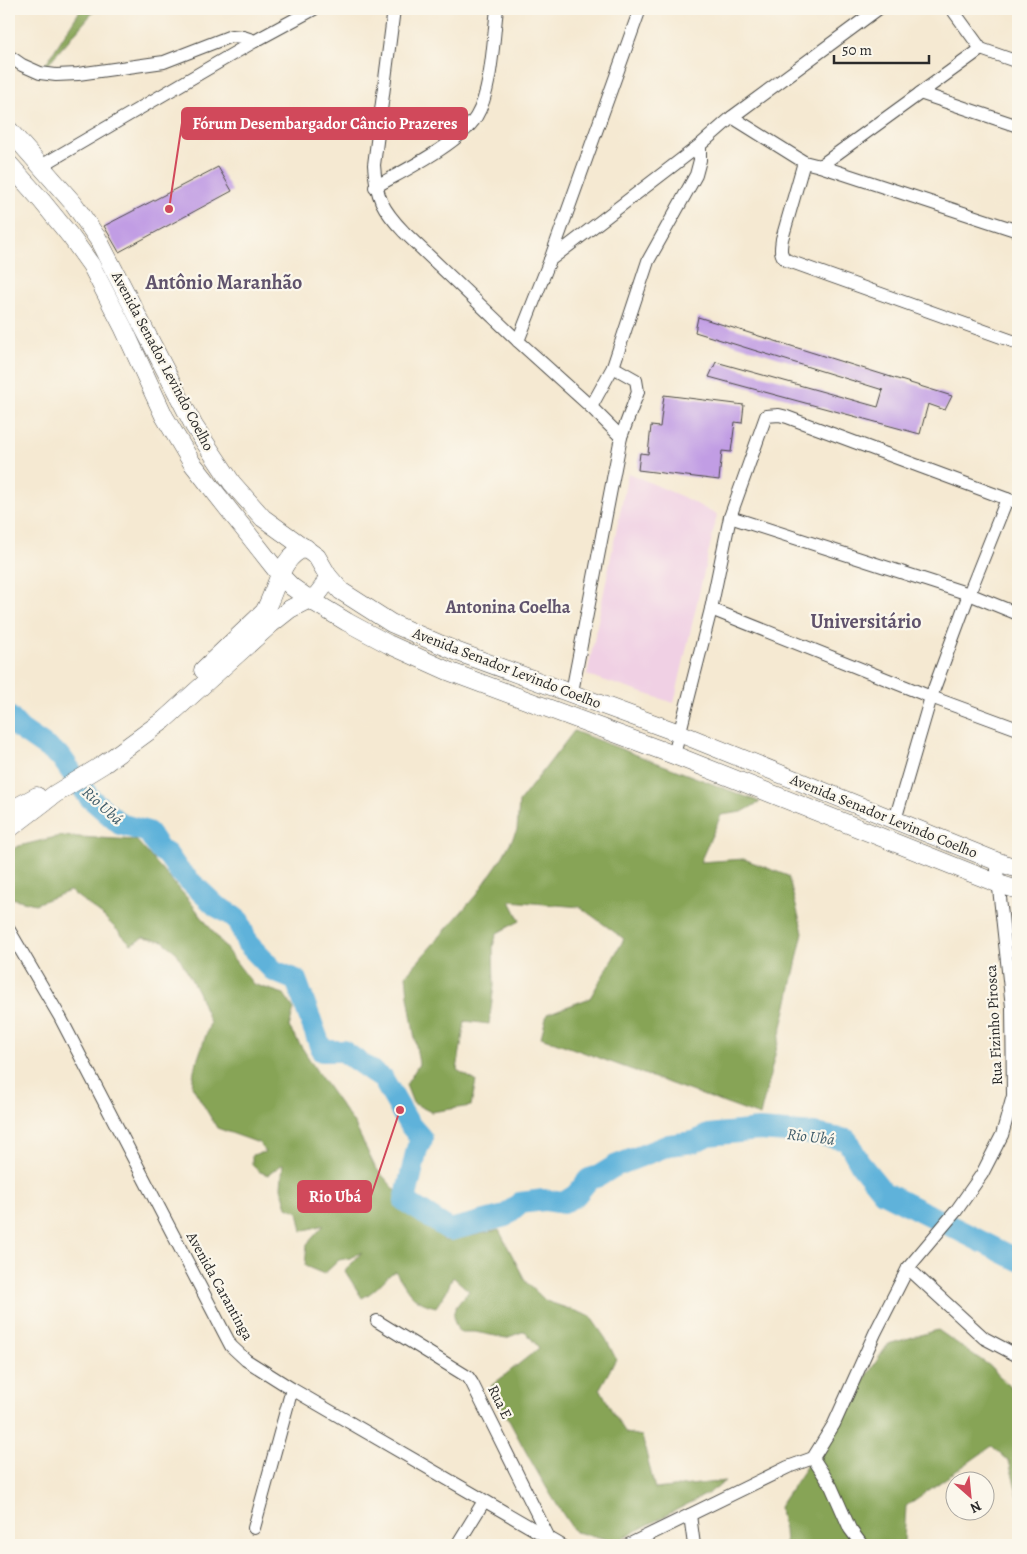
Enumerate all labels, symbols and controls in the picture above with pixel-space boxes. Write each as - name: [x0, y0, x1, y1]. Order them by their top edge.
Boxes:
- scale bar: [834, 32, 930, 64]
- text: 50 m: [842, 40, 872, 60]
- callout: Fórum Desembargador Câncio Prazeres: [182, 108, 467, 139]
- text: Fórum Desembargador Câncio Prazeres: [193, 113, 458, 135]
- street label: Avenida Senador Levindo Coelho: [107, 267, 219, 454]
- district label: Antônio Maranhão: [145, 269, 302, 296]
- district label: Antonina Coelha: [444, 595, 571, 619]
- district label: Universitário: [810, 608, 922, 635]
- street label: Avenida Senador Levindo Coelho: [409, 622, 604, 713]
- street label: Avenida Senador Levindo Coelho: [786, 769, 981, 863]
- water label: Rio Ubá: [77, 782, 128, 830]
- street label: Rua Fizinho Pirosca: [981, 964, 1007, 1086]
- water label: Rio Ubá: [786, 1123, 836, 1151]
- callout: Rio Ubá: [298, 1181, 371, 1212]
- text: Rio Ubá: [309, 1186, 361, 1208]
- street label: Avenida Carantinga: [181, 1227, 258, 1344]
- street label: Rua E: [483, 1382, 517, 1422]
- north arrow: [944, 1472, 994, 1522]
- text: N: [967, 1496, 985, 1518]

